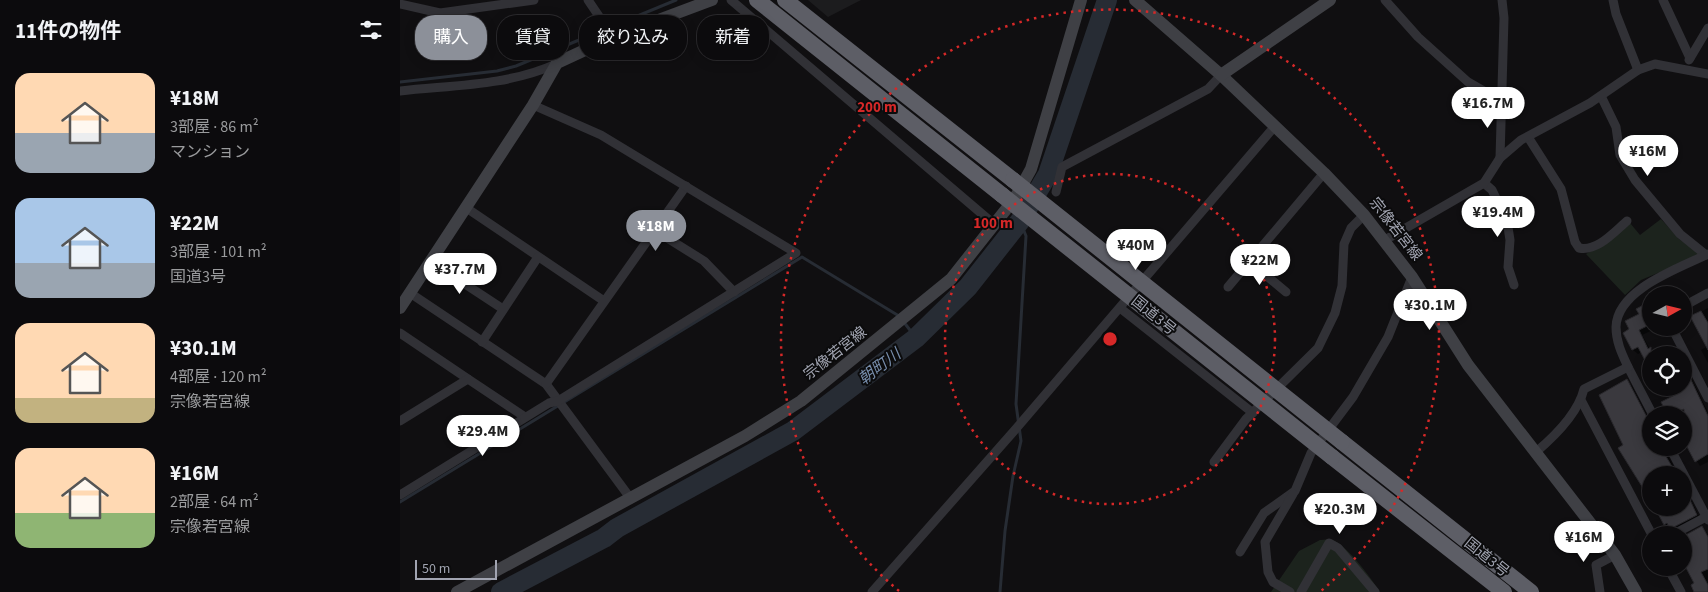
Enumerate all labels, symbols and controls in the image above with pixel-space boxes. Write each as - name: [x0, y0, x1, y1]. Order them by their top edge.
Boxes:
- chip: 購入: [415, 15, 487, 60]
- chip: 賃貸: [497, 15, 569, 60]
- chip: 絞り込み: [579, 15, 687, 60]
- chip: 新着: [697, 15, 769, 60]
- text: 11件の物件: [15, 16, 121, 46]
- icon: filters: [357, 16, 385, 44]
- text: ¥18M: [170, 83, 219, 113]
- pin: ¥16.7M: [1447, 86, 1529, 129]
- text: ¥16.7M: [1463, 92, 1513, 114]
- icon: home: [55, 93, 115, 153]
- text: 200 m: [857, 97, 897, 118]
- text: 3部屋 · 86 m²: [170, 116, 259, 138]
- pin: ¥16M: [1618, 134, 1678, 177]
- text: ¥16M: [1629, 140, 1667, 162]
- text: マンション: [170, 141, 250, 163]
- street label: 宗像若宮線: [1364, 193, 1427, 265]
- pin: ¥19.4M: [1457, 196, 1539, 238]
- text: ¥19.4M: [1473, 201, 1523, 223]
- text: ¥22M: [170, 208, 219, 238]
- pin: ¥18M: [626, 210, 686, 252]
- text: 100 m: [973, 213, 1013, 234]
- text: ¥18M: [637, 215, 675, 237]
- icon: home: [55, 218, 115, 278]
- pin: ¥40M: [1106, 228, 1166, 271]
- text: ¥40M: [1117, 234, 1155, 256]
- text: 3部屋 · 101 m²: [170, 241, 267, 263]
- pin: ¥22M: [1230, 244, 1290, 286]
- text: ¥22M: [1241, 249, 1279, 271]
- pin: ¥37.7M: [419, 252, 501, 295]
- text: ¥37.7M: [435, 258, 485, 280]
- text: 国道3号: [170, 266, 226, 288]
- north arrow: [1642, 286, 1692, 336]
- map controls: [1642, 286, 1692, 576]
- pin: ¥30.1M: [1389, 288, 1471, 331]
- street label: 国道3号: [1127, 291, 1181, 340]
- text: ¥30.1M: [1405, 294, 1455, 316]
- street label: 宗像若宮線: [799, 322, 871, 385]
- centre of rings: [1101, 330, 1119, 348]
- text: ¥30.1M: [170, 333, 237, 363]
- water label: 朝町川: [854, 342, 907, 390]
- icon: home: [55, 343, 115, 403]
- button: locate: [1642, 346, 1692, 396]
- text: 4部屋 · 120 m²: [170, 366, 267, 388]
- text: 宗像若宮線: [170, 391, 250, 413]
- button: layers: [1642, 406, 1692, 456]
- pin: ¥29.4M: [442, 414, 524, 457]
- text: ¥29.4M: [458, 420, 508, 442]
- text: ¥16M: [170, 458, 219, 488]
- button: +: [1642, 466, 1692, 516]
- icon: home: [55, 468, 115, 528]
- text: 2部屋 · 64 m²: [170, 491, 259, 513]
- pin: ¥20.3M: [1299, 492, 1381, 535]
- text: ¥20.3M: [1315, 498, 1365, 520]
- text: 宗像若宮線: [170, 516, 250, 538]
- pin: ¥16M: [1554, 520, 1614, 563]
- text: ¥16M: [1565, 526, 1603, 548]
- button: −: [1642, 526, 1692, 576]
- street label: 国道3号: [1460, 533, 1514, 582]
- scale bar: [415, 557, 498, 580]
- text: 50 m: [422, 559, 450, 579]

